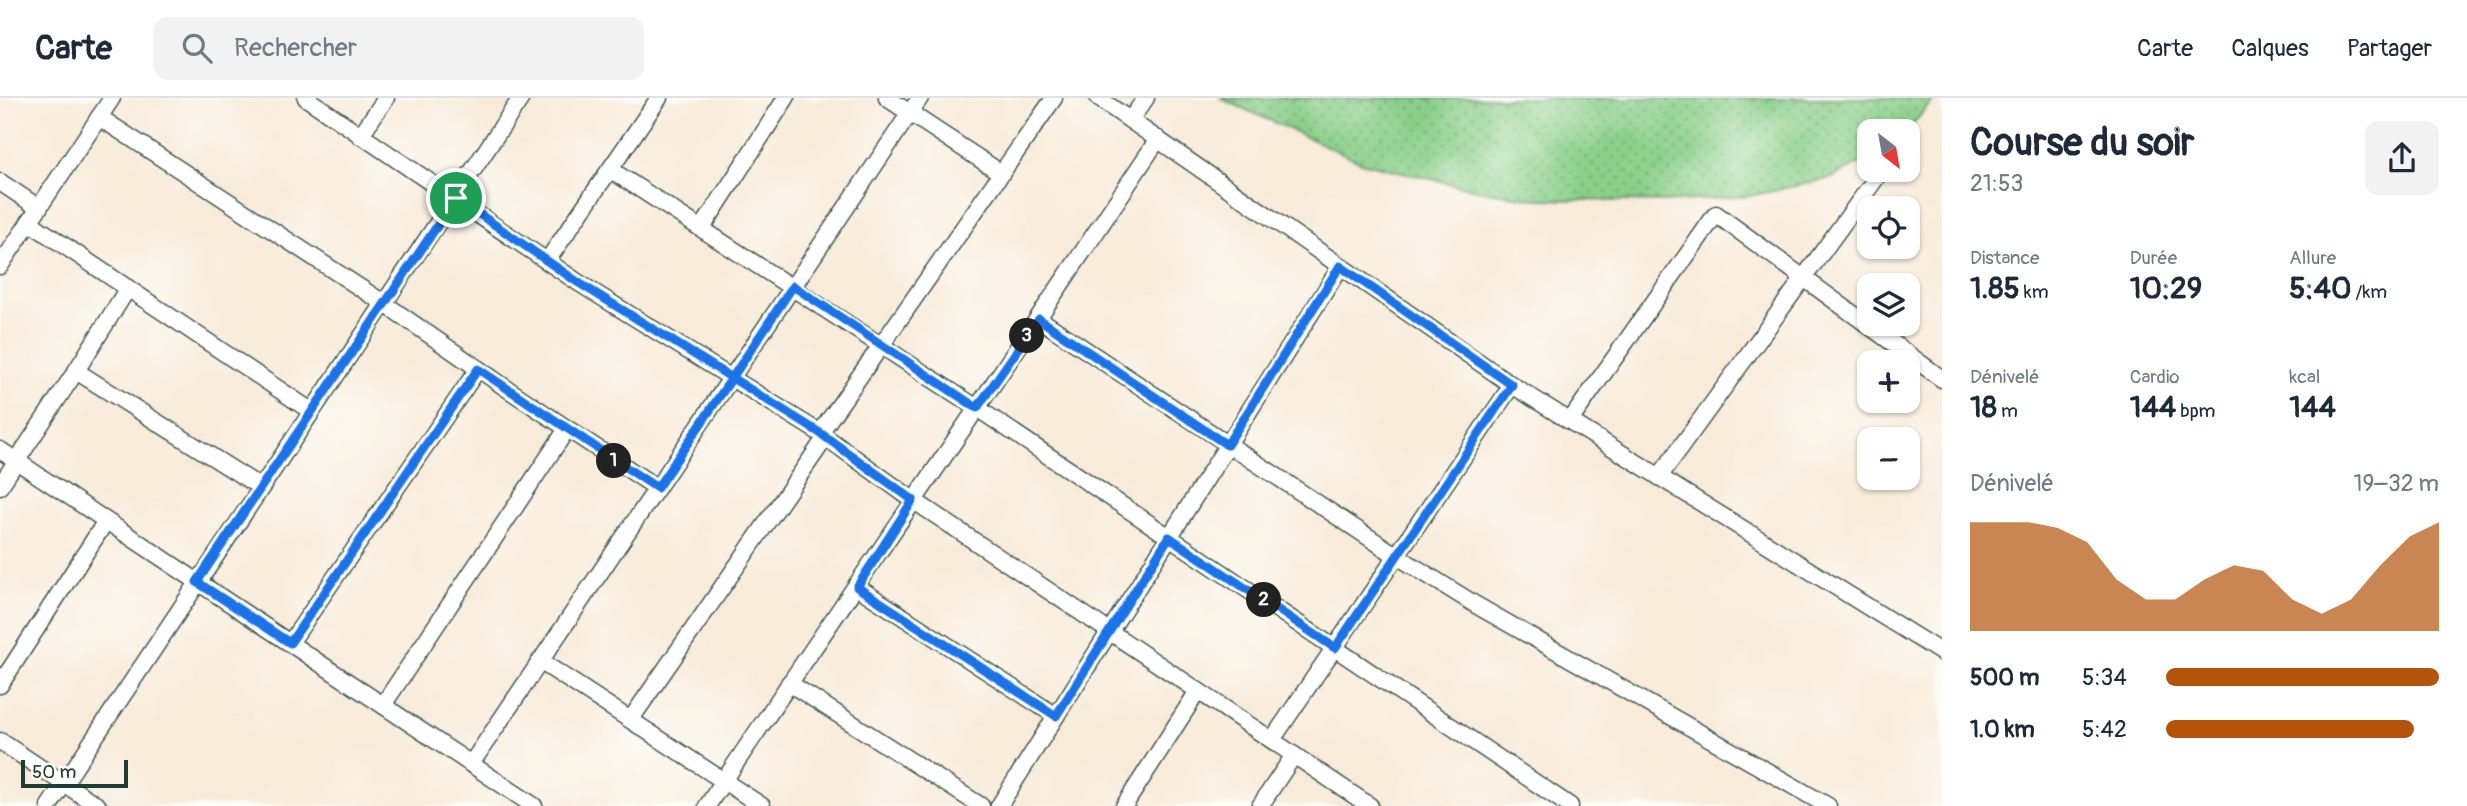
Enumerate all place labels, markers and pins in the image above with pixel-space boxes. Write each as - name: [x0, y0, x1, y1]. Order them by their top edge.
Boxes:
- pin: [426, 168, 486, 228]
- pin: 3: [1010, 318, 1044, 354]
- pin: 1: [596, 444, 632, 478]
- pin: 2: [1246, 582, 1282, 618]

